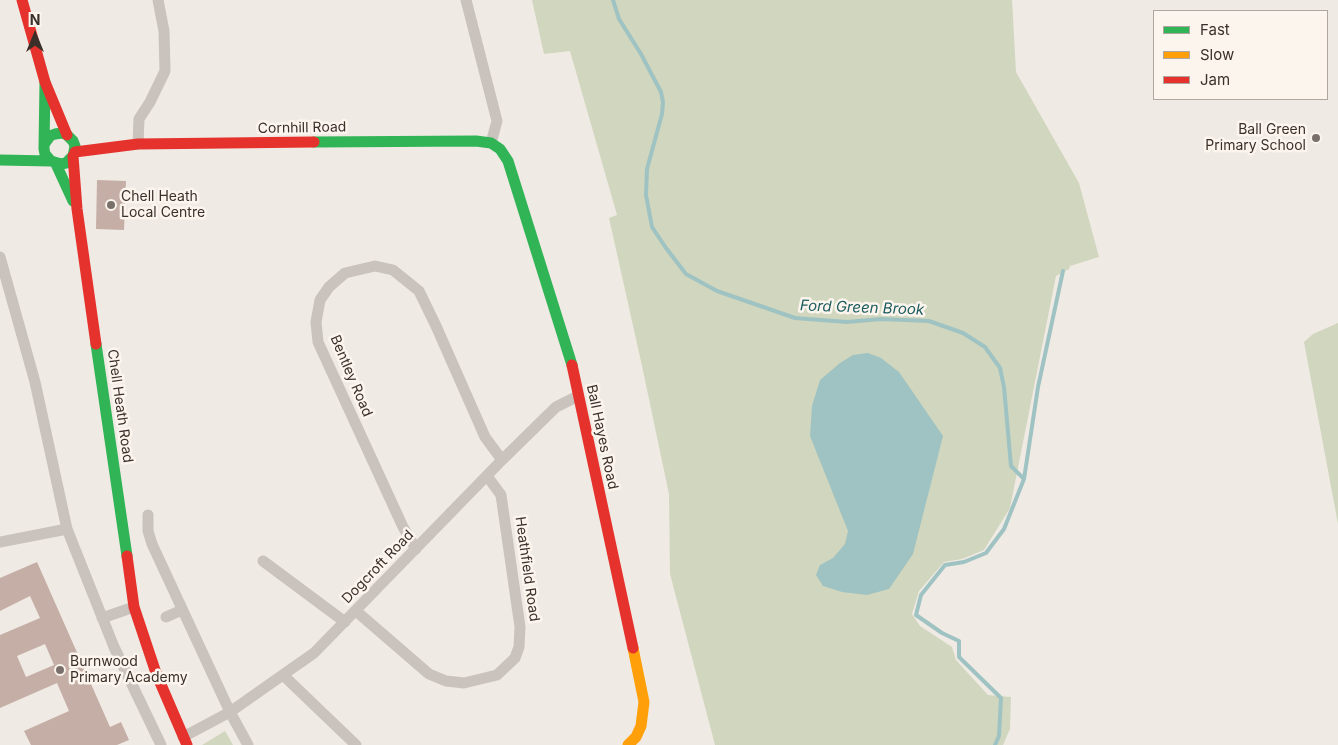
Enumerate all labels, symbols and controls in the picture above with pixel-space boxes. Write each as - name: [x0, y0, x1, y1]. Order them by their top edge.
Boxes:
- north arrow: [10, 10, 60, 60]
- legend: [1153, 10, 1328, 100]
- text: N: [30, 11, 40, 28]
- text: Fast: [1200, 20, 1230, 39]
- text: Slow: [1200, 45, 1234, 64]
- text: Jam: [1200, 70, 1230, 89]
- street label: Cornhill Road: [258, 119, 346, 137]
- place label: Ball Green Primary School: [1205, 122, 1306, 154]
- marker: Ball Green Primary School: [1310, 132, 1322, 144]
- place label: Chell Heath Local Centre: [121, 189, 205, 222]
- marker: Chell Heath Local Centre: [105, 199, 117, 211]
- water label: Ford Green Brook: [799, 297, 925, 319]
- street label: Bentley Road: [326, 333, 376, 419]
- street label: Chell Heath Road: [104, 348, 136, 464]
- street label: Ball Hayes Road: [583, 383, 621, 491]
- street label: Heathfield Road: [511, 515, 543, 623]
- street label: Dogcroft Road: [339, 527, 417, 607]
- place label: Burnwood Primary Academy: [70, 654, 188, 686]
- marker: Burnwood Primary Academy: [54, 664, 66, 676]

